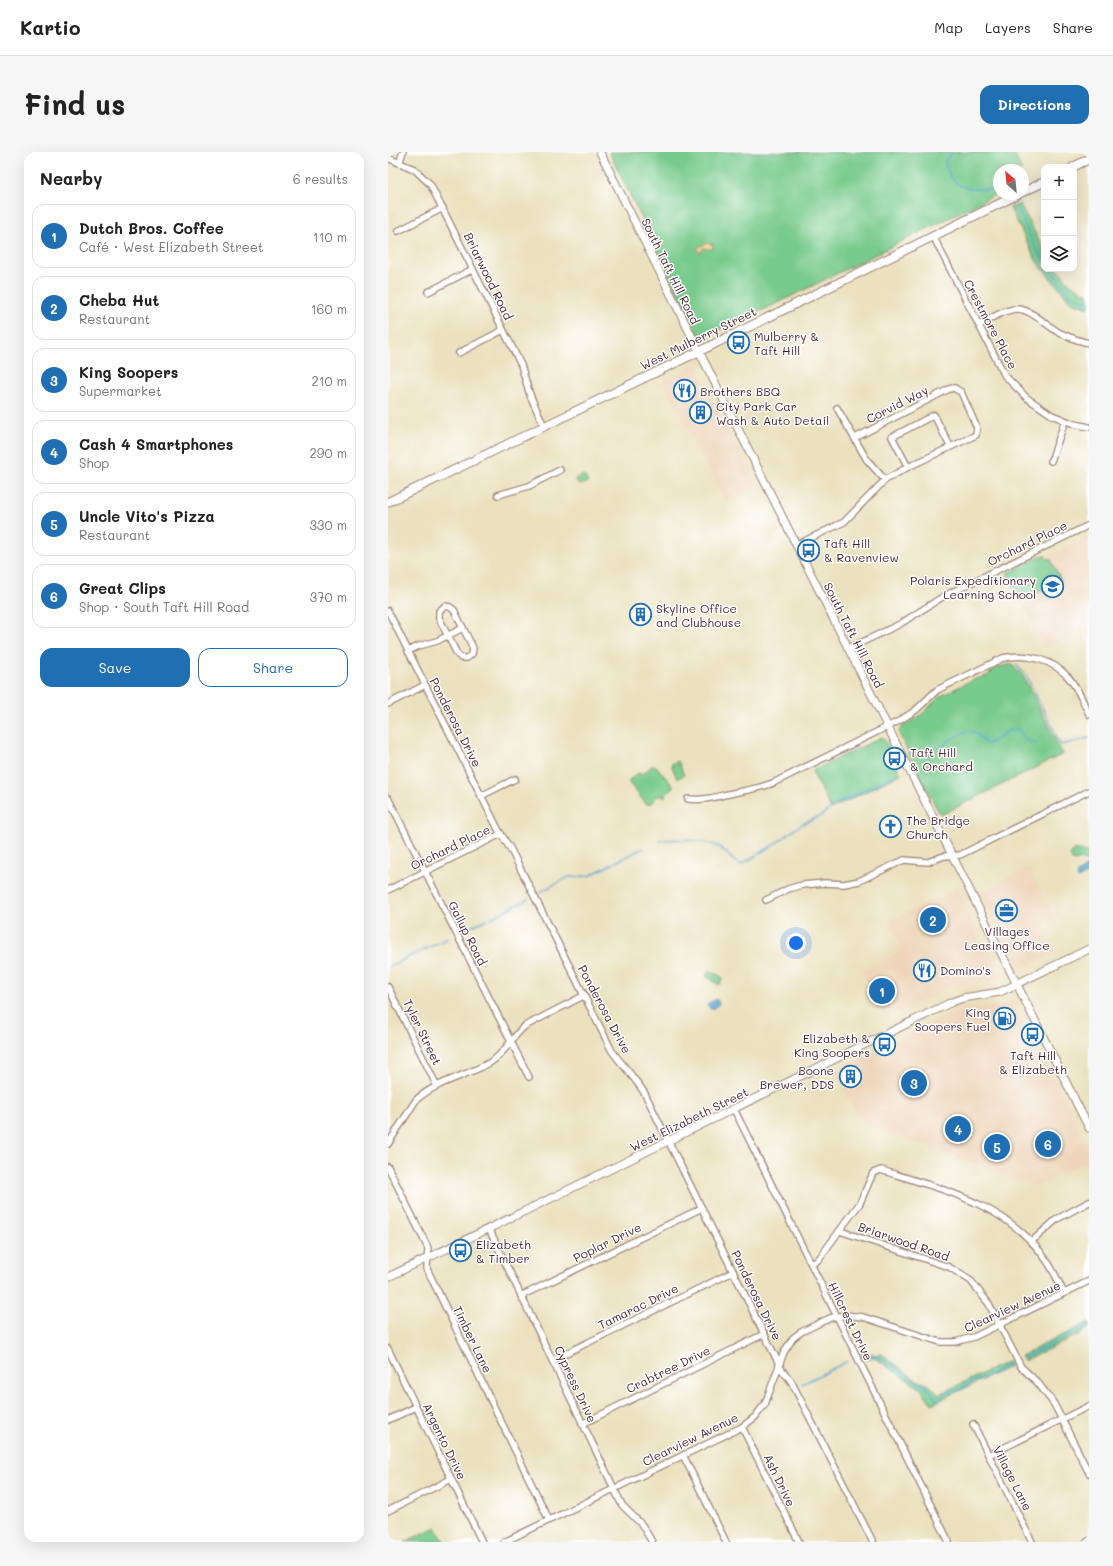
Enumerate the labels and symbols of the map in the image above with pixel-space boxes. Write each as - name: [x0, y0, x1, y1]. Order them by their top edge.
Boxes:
- north arrow: [993, 164, 1029, 200]
- street label: South Taft Hill Road: [638, 215, 704, 327]
- street label: Briarwood Road: [461, 230, 517, 323]
- street label: Crestmore Place: [961, 276, 1021, 372]
- street label: West Mulberry Street: [637, 303, 759, 373]
- place label: Mulberry & Taft Hill: [754, 328, 819, 358]
- bus stop icon: Mulberry & Taft Hill: [725, 330, 751, 356]
- restaurant icon: Brothers BBQ: [671, 378, 697, 404]
- street label: Corvid Way: [863, 382, 931, 426]
- place label: Brothers BBQ: [700, 383, 780, 399]
- place label: City Park Car Wash & Auto Detail: [716, 398, 829, 428]
- building icon: City Park Car Wash & Auto Detail: [688, 400, 714, 426]
- street label: Orchard Place: [985, 517, 1069, 569]
- place label: Taft Hill & Ravenview: [824, 535, 899, 565]
- bus stop icon: Taft Hill & Ravenview: [796, 537, 822, 563]
- place label: Polaris Expeditionary Learning School: [910, 572, 1036, 602]
- school or university icon: Polaris Expeditionary Learning School: [1039, 574, 1065, 600]
- street label: South Taft Hill Road: [820, 580, 888, 691]
- place label: Skyline Office and Clubhouse: [656, 600, 741, 630]
- building icon: Skyline Office and Clubhouse: [627, 602, 653, 628]
- street label: Ponderosa Drive: [427, 675, 485, 769]
- place label: Taft Hill & Orchard: [910, 744, 973, 774]
- bus stop icon: Taft Hill & Orchard: [881, 746, 907, 772]
- place label: The Bridge Church: [906, 812, 970, 842]
- church icon: The Bridge Church: [878, 814, 904, 840]
- street label: Orchard Place: [408, 821, 492, 873]
- office icon: Villages Leasing Office: [994, 897, 1020, 923]
- street label: Gallup Road: [445, 898, 491, 968]
- pin: 2: [920, 905, 946, 935]
- place label: Villages Leasing Office: [964, 923, 1050, 953]
- your location: [786, 933, 806, 953]
- restaurant icon: Domino's: [912, 957, 938, 983]
- street label: Ponderosa Drive: [575, 962, 635, 1056]
- place label: Domino's: [940, 962, 991, 978]
- pin: 1: [869, 976, 895, 1006]
- street label: Tyler Street: [400, 996, 446, 1068]
- place label: King Soopers Fuel: [915, 1004, 990, 1034]
- fuel station icon: King Soopers Fuel: [992, 1006, 1018, 1032]
- bus stop icon: Taft Hill & Elizabeth: [1020, 1021, 1046, 1047]
- place label: Elizabeth & King Soopers: [794, 1030, 870, 1060]
- bus stop icon: Elizabeth & King Soopers: [872, 1032, 898, 1058]
- place label: Taft Hill & Elizabeth: [999, 1047, 1067, 1077]
- place label: Boone Brewer, DDS: [760, 1062, 834, 1092]
- building icon: Boone Brewer, DDS: [837, 1064, 863, 1090]
- pin: 3: [901, 1068, 927, 1098]
- street label: West Elizabeth Street: [627, 1083, 751, 1155]
- pin: 4: [945, 1114, 971, 1144]
- pin: 6: [1035, 1129, 1061, 1159]
- pin: 5: [984, 1132, 1010, 1162]
- street label: Briarwood Road: [856, 1218, 952, 1264]
- street label: Poplar Drive: [570, 1219, 644, 1265]
- place label: Elizabeth & Timber: [476, 1236, 531, 1266]
- bus stop icon: Elizabeth & Timber: [447, 1238, 473, 1264]
- street label: Ponderosa Drive: [728, 1247, 786, 1343]
- street label: Clearview Avenue: [961, 1277, 1063, 1335]
- street label: Hillcrest Drive: [825, 1279, 877, 1363]
- street label: Tamarac Drive: [595, 1280, 681, 1332]
- street label: Timber Lane: [450, 1303, 496, 1375]
- street label: Crabtree Drive: [623, 1342, 713, 1396]
- street label: Cypress Drive: [551, 1343, 601, 1425]
- street label: Argento Drive: [420, 1400, 470, 1482]
- street label: Clearview Avenue: [639, 1409, 741, 1469]
- street label: Village Lane: [990, 1443, 1036, 1513]
- street label: Ash Drive: [760, 1451, 800, 1509]

